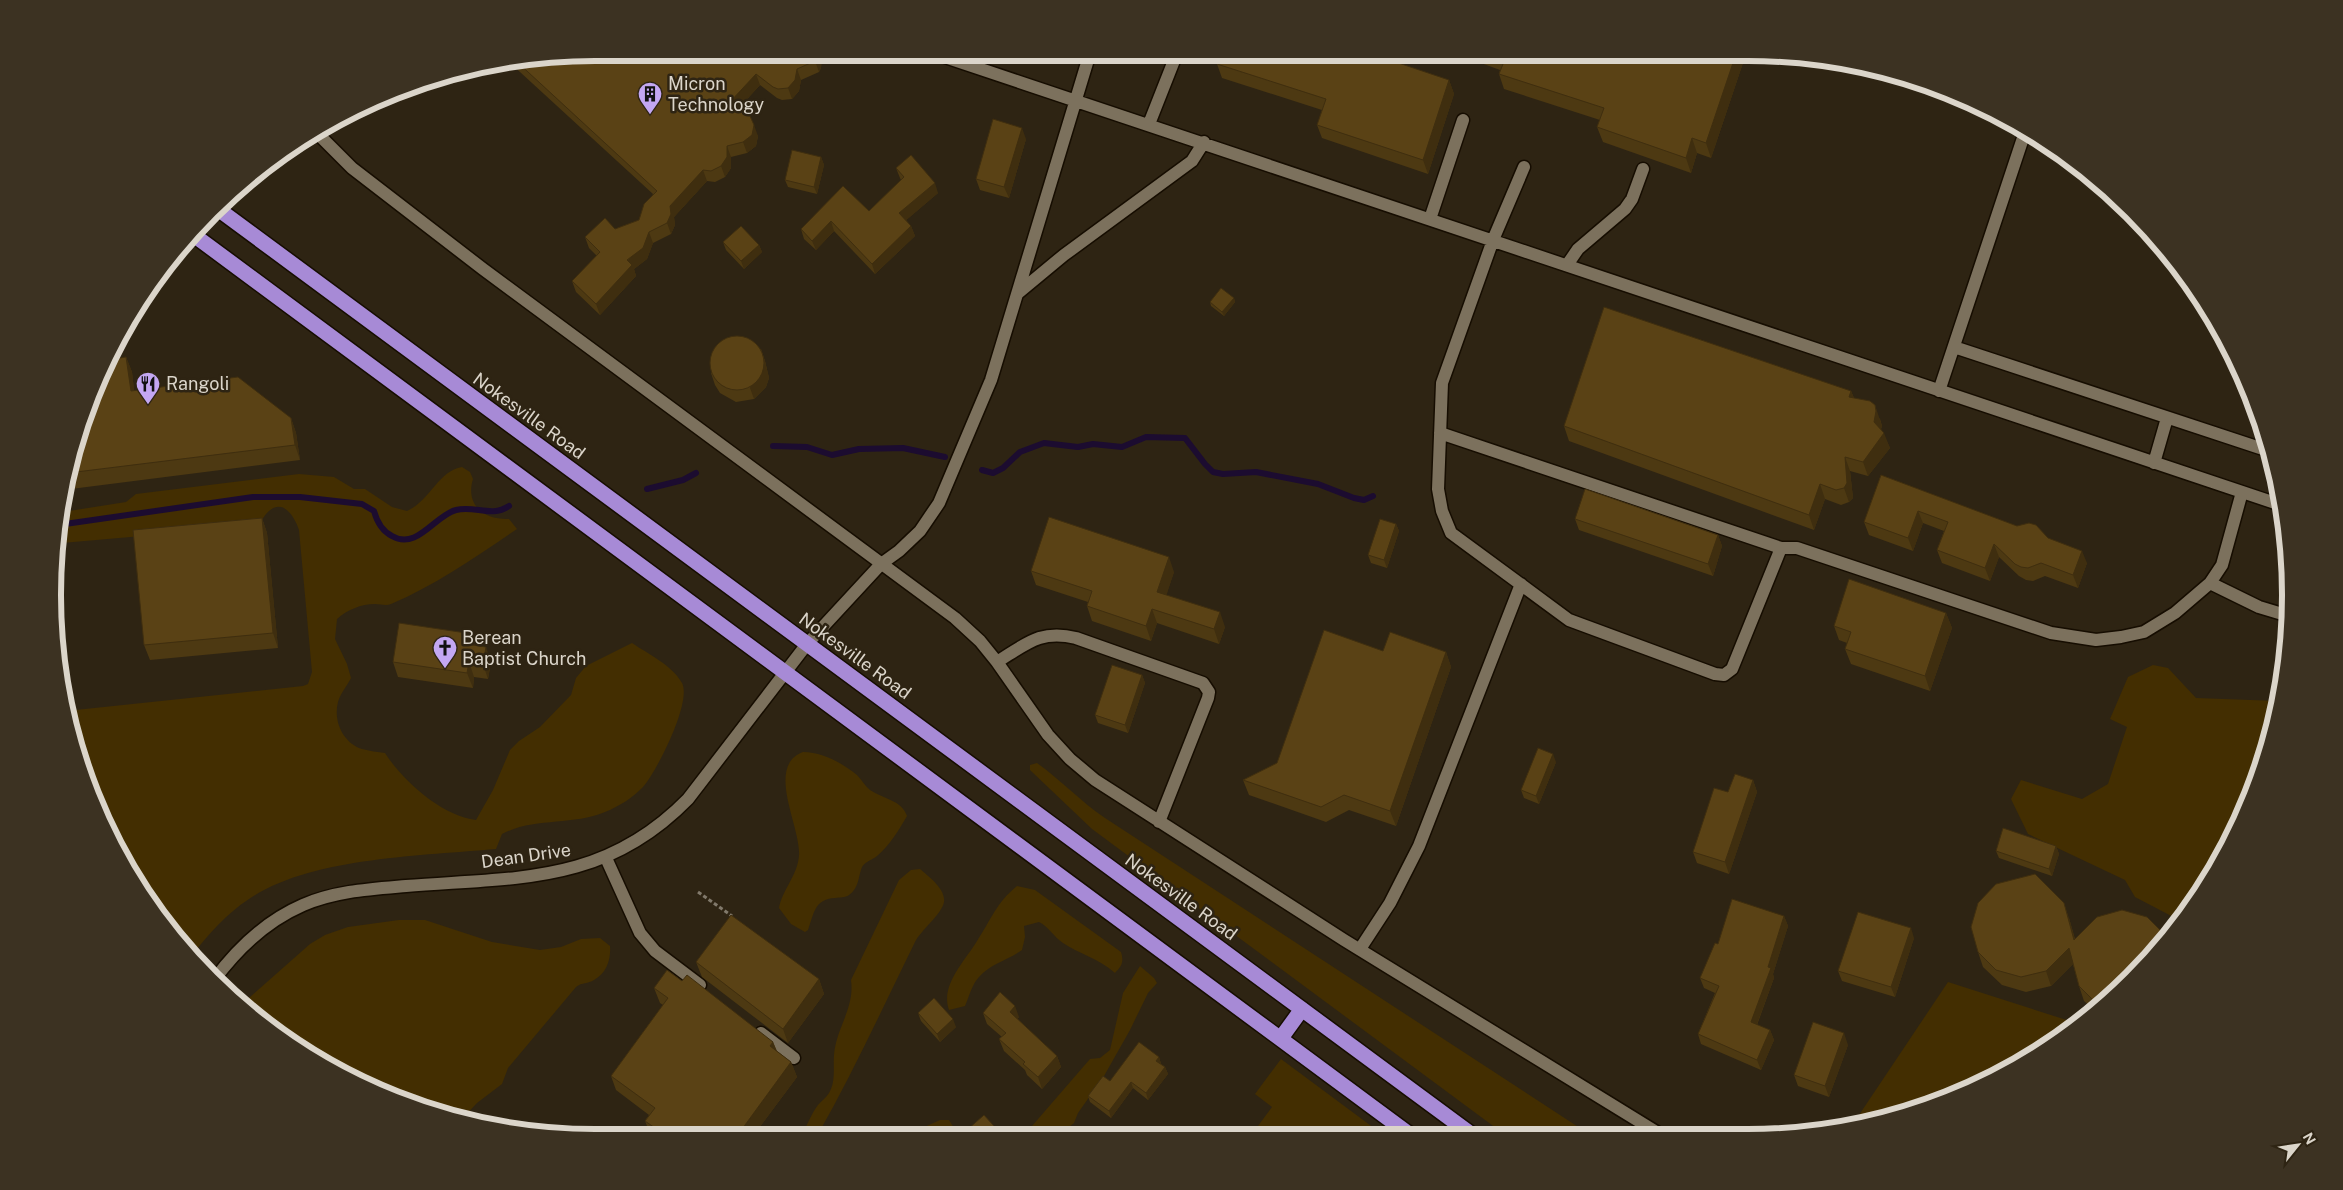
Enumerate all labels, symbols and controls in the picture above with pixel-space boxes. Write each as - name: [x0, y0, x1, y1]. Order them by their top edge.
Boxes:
- place label: Micron Technology: [668, 73, 765, 115]
- building icon: Micron Technology: [637, 81, 663, 115]
- street label: Nokesville Road: [469, 368, 589, 463]
- restaurant icon: Rangoli: [135, 371, 161, 405]
- place label: Rangoli: [166, 373, 229, 394]
- street label: Nokesville Road: [795, 608, 915, 703]
- place label: Berean Baptist Church: [462, 627, 586, 669]
- church icon: Berean Baptist Church: [432, 635, 458, 669]
- street label: Dean Drive: [480, 839, 572, 872]
- street label: Nokesville Road: [1121, 849, 1241, 944]
- north arrow: [2273, 1120, 2323, 1170]
- text: N: [2300, 1130, 2319, 1147]

